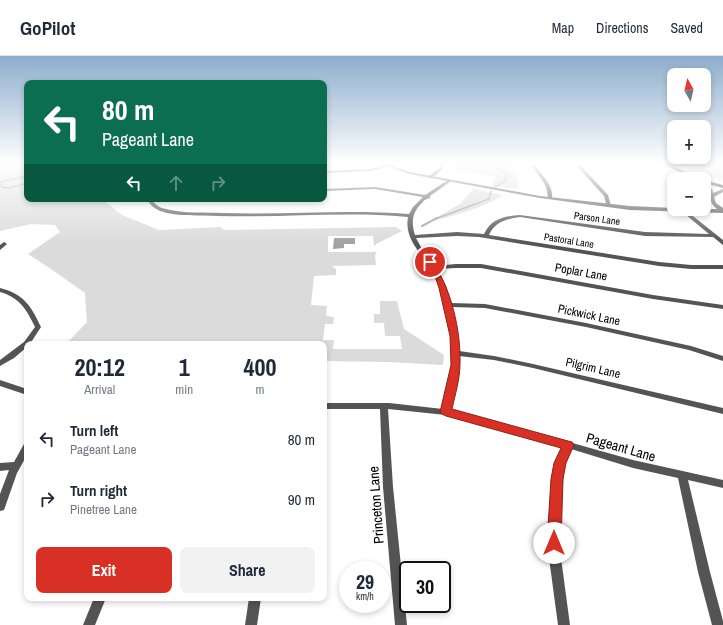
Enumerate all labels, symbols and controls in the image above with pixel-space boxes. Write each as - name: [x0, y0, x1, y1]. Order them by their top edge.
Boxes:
- text: GoPilot: [20, 15, 75, 41]
- text: Map: [552, 19, 574, 37]
- text: Directions: [596, 19, 648, 37]
- text: Saved: [670, 19, 703, 37]
- north arrow: [667, 68, 711, 112]
- map controls: [667, 68, 711, 216]
- text: 80 m: [102, 91, 154, 129]
- icon: left: [36, 96, 88, 148]
- button: +: [667, 120, 711, 164]
- text: Pageant Lane: [102, 127, 194, 152]
- icon: left: [123, 172, 145, 194]
- icon: ahead: [165, 172, 187, 194]
- icon: right: [207, 172, 229, 194]
- button: −: [667, 172, 711, 216]
- street label: Parson Lane: [573, 209, 621, 228]
- street label: Pastoral Lane: [543, 230, 595, 251]
- pin: [413, 245, 447, 279]
- icon: arrive: [419, 251, 441, 273]
- street label: Poplar Lane: [553, 260, 609, 284]
- street label: Pickwick Lane: [556, 301, 622, 329]
- text: 20:12: [75, 351, 125, 383]
- text: 1: [179, 351, 190, 383]
- text: 400: [244, 351, 276, 383]
- street label: Pilgrim Lane: [564, 354, 622, 382]
- text: Arrival: [84, 381, 115, 398]
- text: min: [175, 381, 193, 398]
- text: m: [256, 381, 264, 398]
- text: Turn left: [70, 420, 118, 441]
- icon: left: [36, 428, 58, 450]
- street label: Pageant Lane: [584, 428, 658, 466]
- text: 80 m: [288, 429, 315, 450]
- text: Pageant Lane: [70, 441, 136, 458]
- street label: Princeton Lane: [364, 466, 388, 544]
- text: Turn right: [70, 480, 127, 501]
- icon: right: [36, 488, 58, 510]
- text: 90 m: [288, 489, 315, 510]
- text: Pinetree Lane: [70, 501, 137, 518]
- position arrow: [533, 522, 575, 564]
- button: Exit: [36, 547, 172, 593]
- button: Share: [180, 547, 315, 593]
- speed limit sign: 30: [399, 561, 451, 613]
- text: 29: [356, 568, 374, 595]
- text: km/h: [356, 590, 374, 603]

